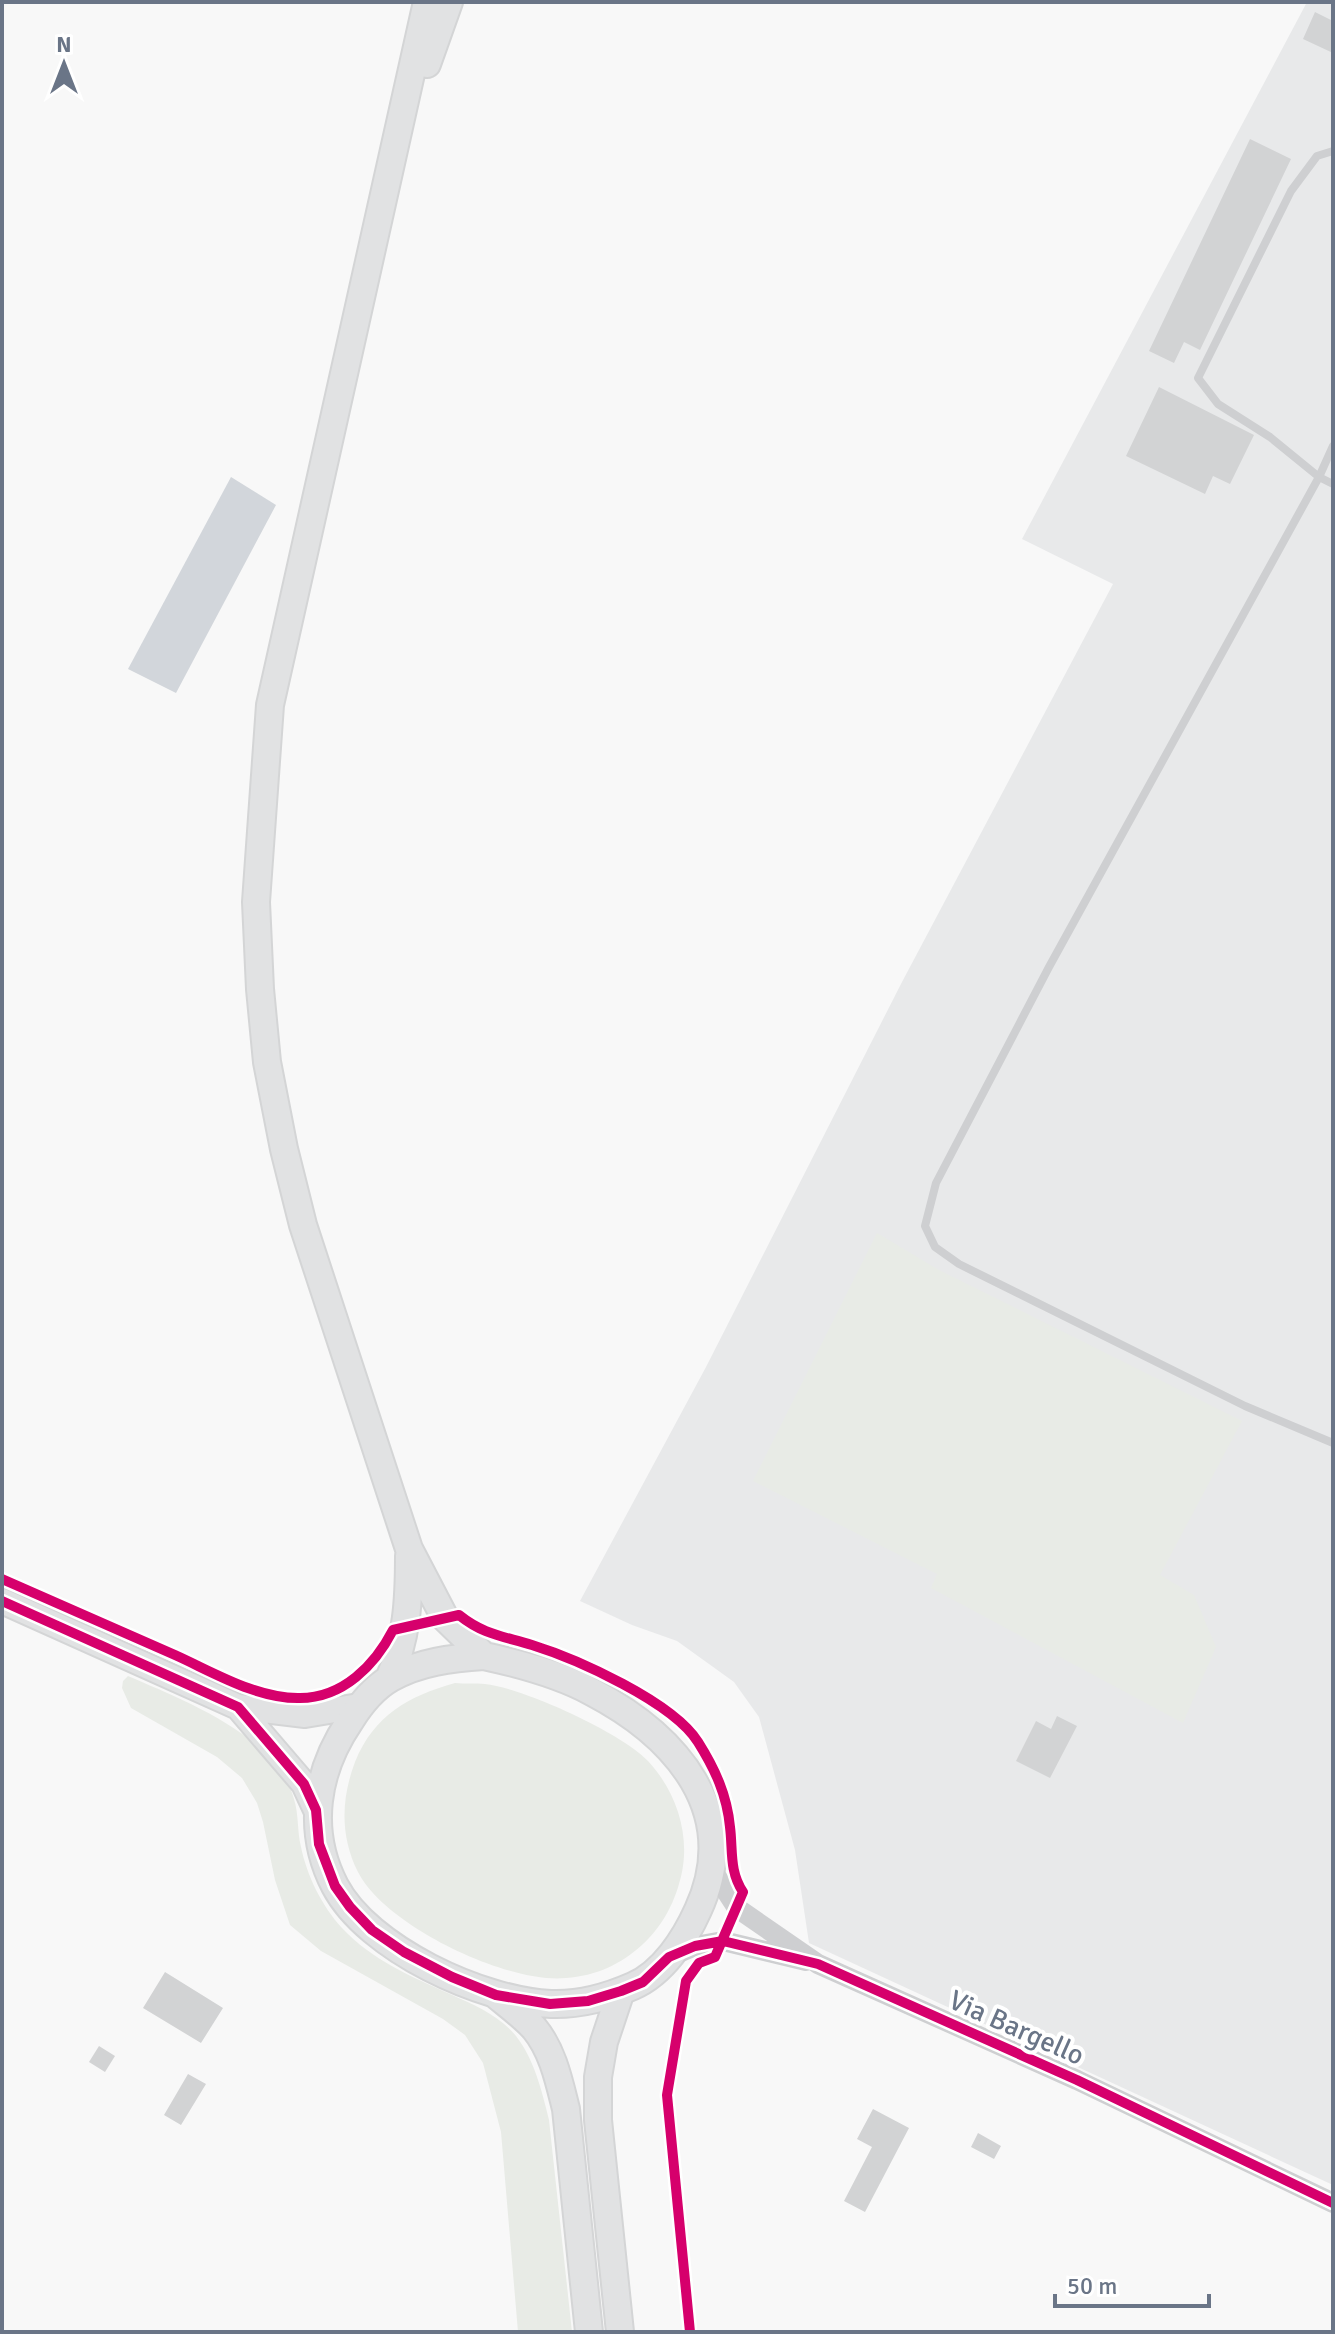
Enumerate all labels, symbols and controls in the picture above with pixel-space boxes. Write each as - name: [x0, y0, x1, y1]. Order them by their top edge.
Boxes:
- north arrow: [24, 24, 104, 104]
- text: N: [56, 31, 72, 58]
- street label: Via Bargello: [944, 1983, 1089, 2073]
- scale bar: [1055, 2258, 1209, 2308]
- text: 50 m: [1067, 2271, 1117, 2301]

